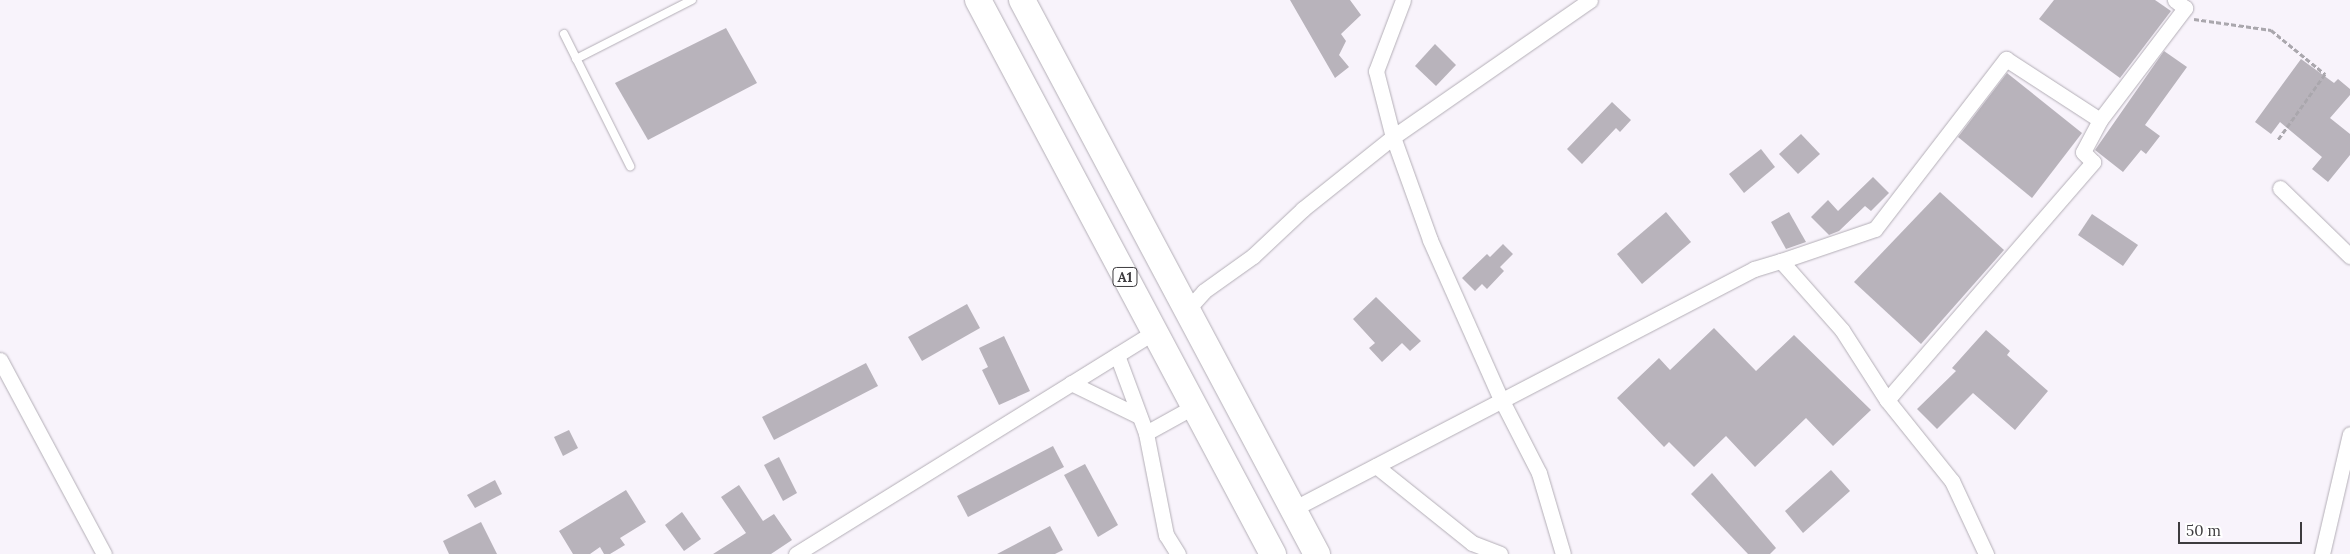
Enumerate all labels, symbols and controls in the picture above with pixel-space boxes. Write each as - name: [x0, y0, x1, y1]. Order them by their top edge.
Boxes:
- road number: A1: [1111, 266, 1139, 288]
- scale bar: [2180, 512, 2304, 544]
- text: 50 m: [2186, 521, 2221, 540]

